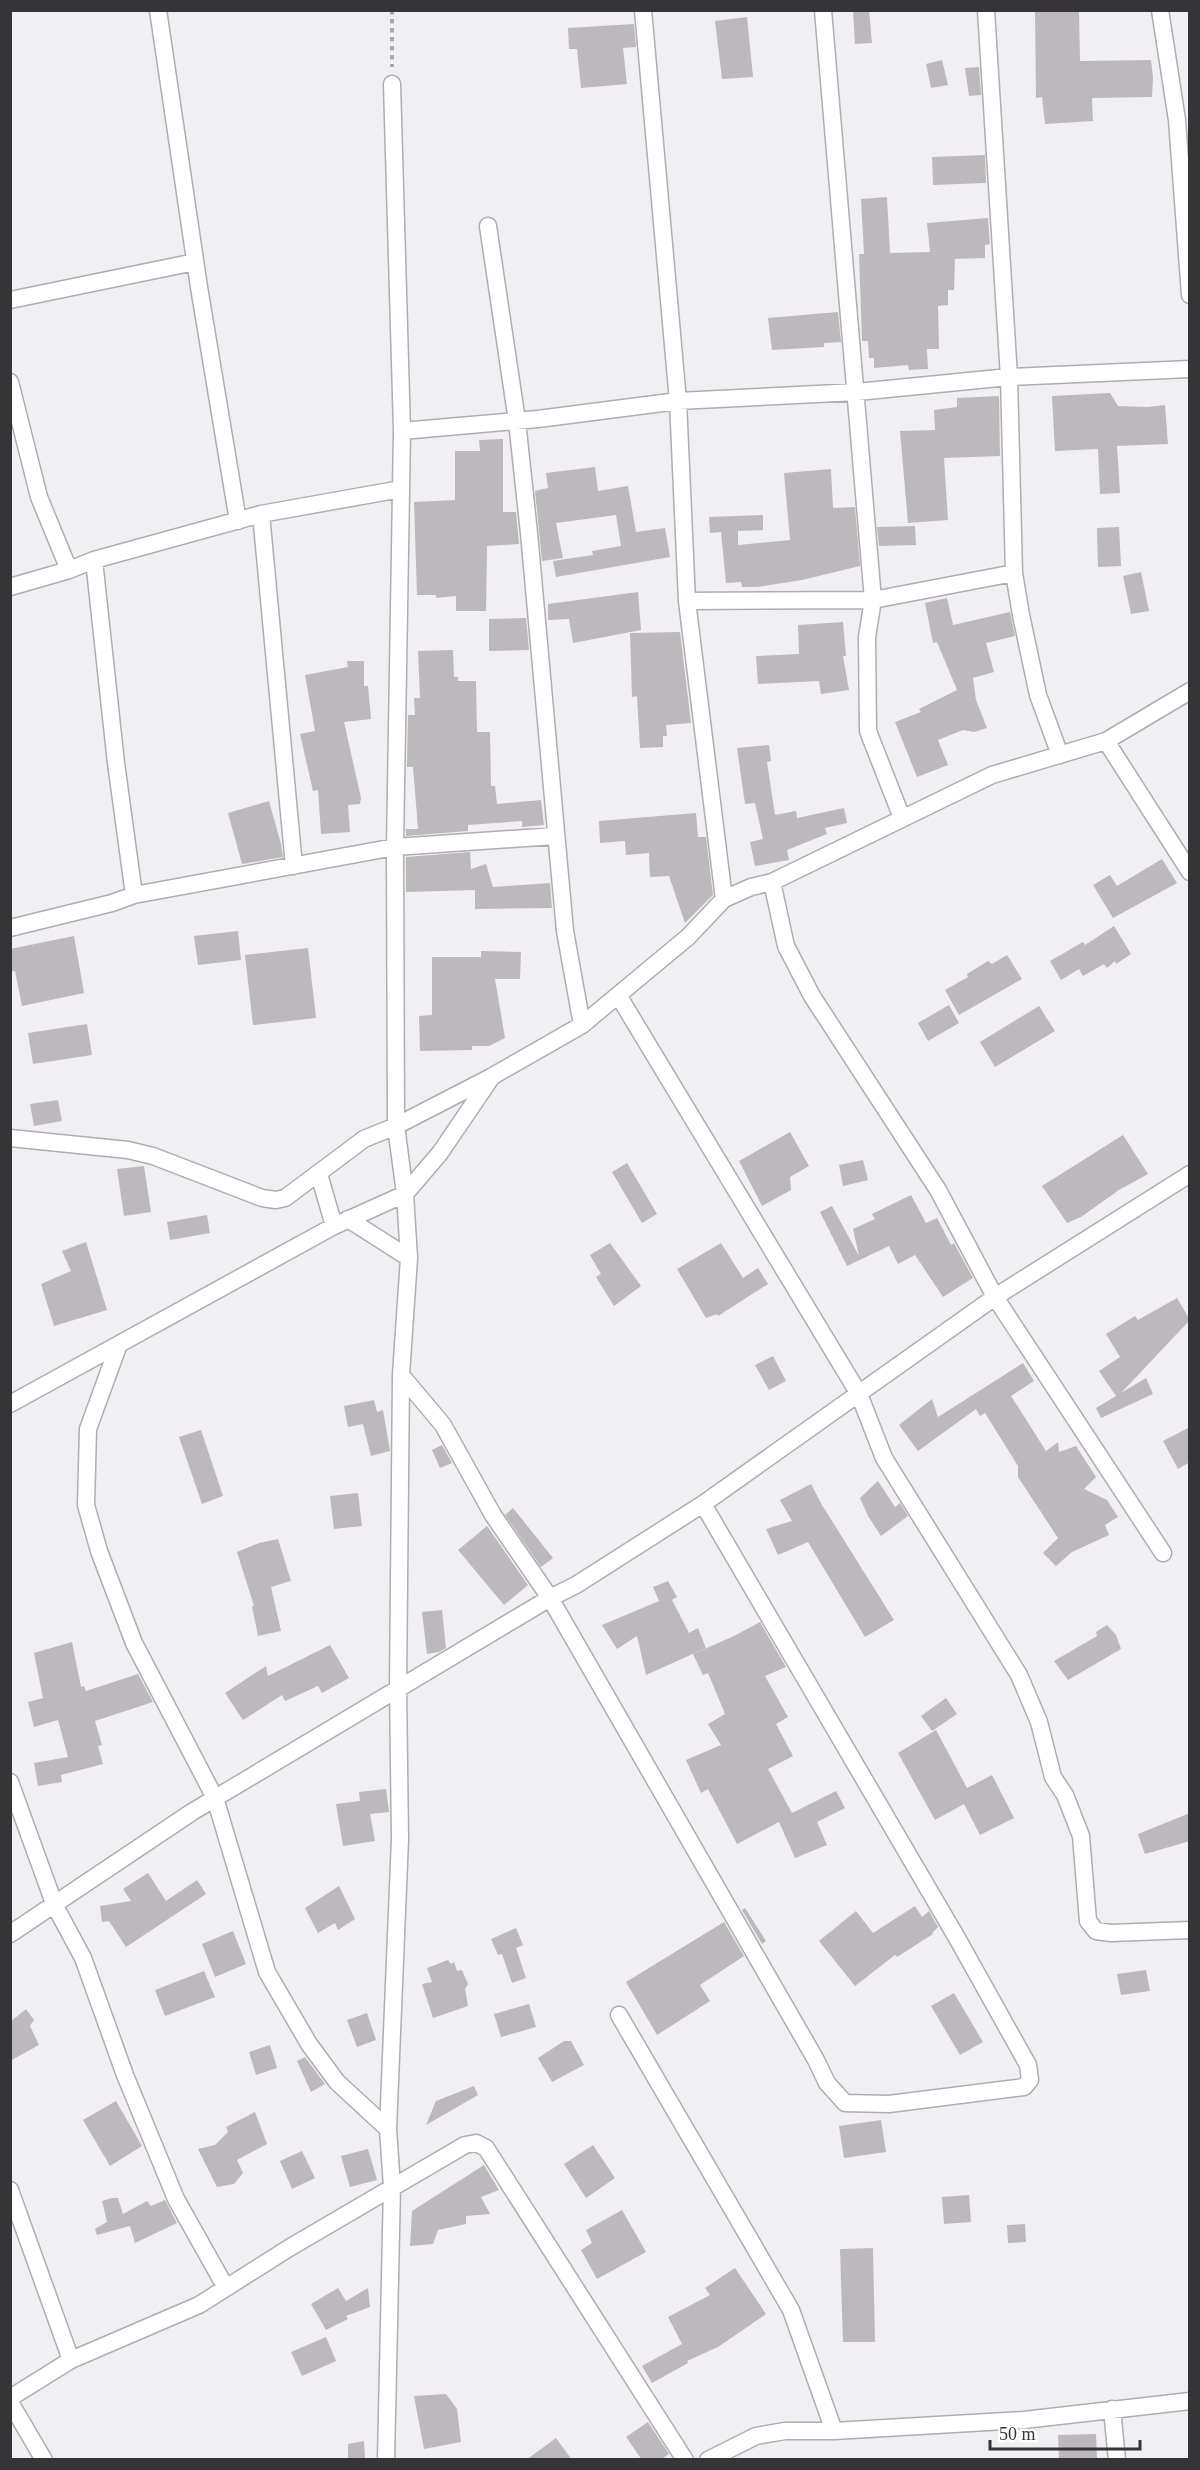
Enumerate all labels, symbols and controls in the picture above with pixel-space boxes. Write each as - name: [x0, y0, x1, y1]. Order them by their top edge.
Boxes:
- scale bar: [990, 2413, 1140, 2451]
- text: 50 m: [999, 2424, 1036, 2444]

